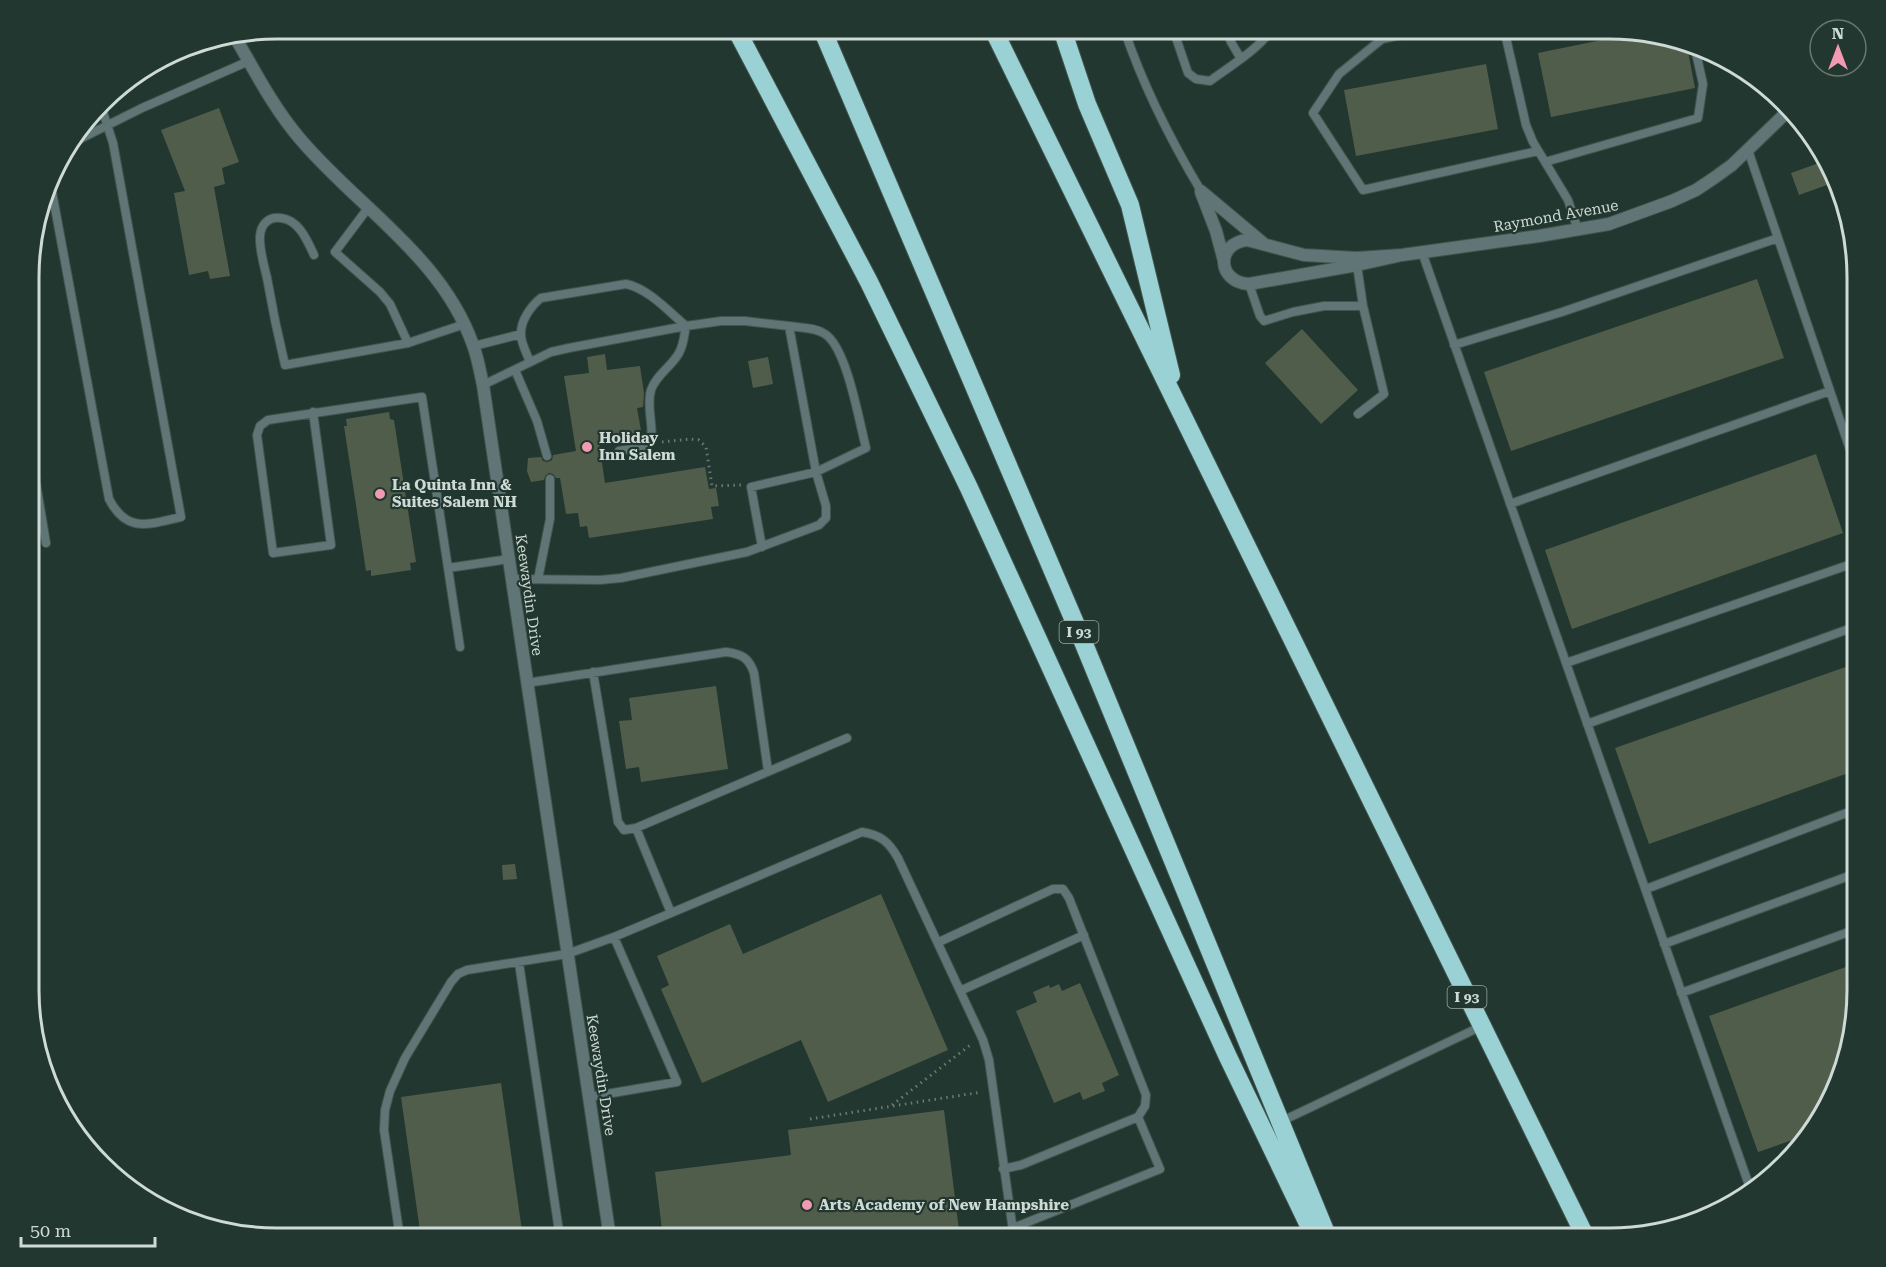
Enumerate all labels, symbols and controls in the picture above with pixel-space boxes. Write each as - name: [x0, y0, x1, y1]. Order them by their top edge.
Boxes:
- north arrow: [1808, 18, 1868, 78]
- text: N: [1832, 24, 1844, 43]
- street label: Raymond Avenue: [1492, 196, 1620, 236]
- place label: Holiday Inn Salem: [599, 429, 676, 464]
- marker: Holiday Inn Salem: [580, 440, 594, 454]
- place label: La Quinta Inn & Suites Salem NH: [392, 476, 517, 511]
- marker: La Quinta Inn & Suites Salem NH: [373, 487, 387, 501]
- street label: Keewaydin Drive: [512, 533, 546, 657]
- road number: I 93: [1060, 621, 1098, 643]
- road number: I 93: [1448, 986, 1486, 1008]
- street label: Keewaydin Drive: [583, 1013, 619, 1137]
- place label: Arts Academy of New Hampshire: [819, 1196, 1069, 1214]
- marker: Arts Academy of New Hampshire: [800, 1198, 814, 1212]
- scale bar: [21, 1210, 154, 1248]
- text: 50 m: [30, 1220, 71, 1241]

